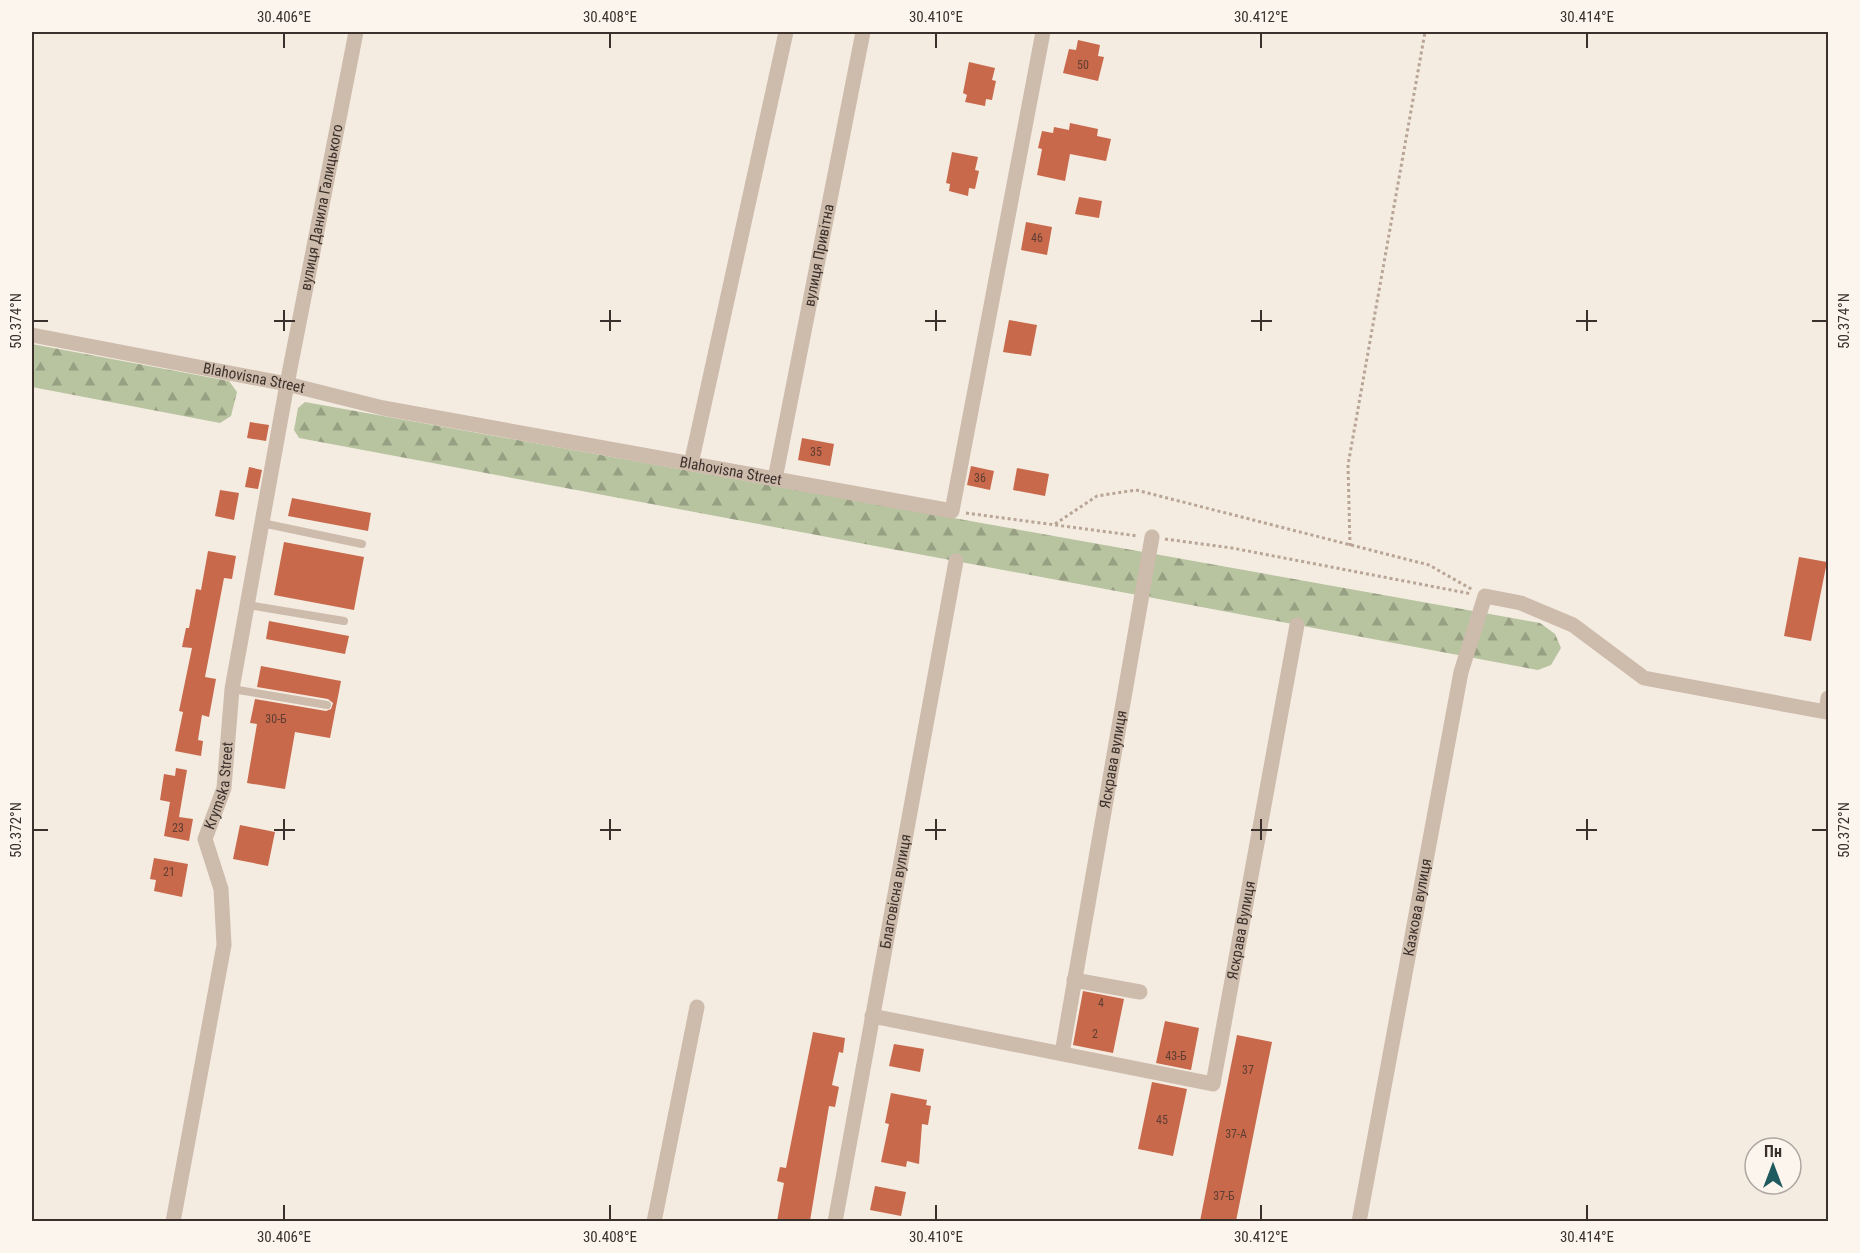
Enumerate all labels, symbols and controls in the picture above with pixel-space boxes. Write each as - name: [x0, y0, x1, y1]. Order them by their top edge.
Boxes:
- text: 30.406°E: [257, 8, 311, 26]
- text: 30.408°E: [583, 8, 637, 26]
- text: 30.410°E: [909, 8, 963, 26]
- text: 30.412°E: [1234, 8, 1288, 26]
- text: 30.414°E: [1560, 8, 1614, 26]
- house number: 50: [1077, 58, 1089, 72]
- street label: вулиця Данила Галицького: [297, 123, 347, 292]
- street label: вулиця Привітна: [800, 203, 838, 308]
- house number: 46: [1031, 231, 1043, 245]
- text: 50.374°N: [7, 293, 25, 349]
- text: 50.374°N: [1835, 293, 1853, 349]
- street label: Blahovisna Street: [202, 359, 307, 397]
- house number: 35: [810, 445, 822, 459]
- street label: Blahovisna Street: [678, 453, 783, 489]
- house number: 36: [974, 471, 986, 485]
- street label: Яскрава вулиця: [1096, 709, 1131, 810]
- house number: 30-Б: [265, 712, 287, 726]
- street label: Krymska Street: [200, 741, 237, 832]
- text: 50.372°N: [7, 802, 25, 858]
- text: 50.372°N: [1835, 802, 1853, 858]
- house number: 23: [172, 821, 184, 835]
- street label: Благовісна вулиця: [876, 833, 915, 950]
- street label: Казкова вулиця: [1399, 857, 1435, 958]
- house number: 21: [163, 865, 175, 879]
- street label: Яскрава Вулиця: [1223, 879, 1259, 981]
- house number: 4: [1098, 996, 1104, 1010]
- house number: 2: [1092, 1027, 1098, 1041]
- house number: 43-Б: [1165, 1049, 1187, 1063]
- house number: 37: [1242, 1063, 1254, 1077]
- house number: 45: [1156, 1113, 1168, 1127]
- house number: 37-А: [1225, 1127, 1247, 1141]
- north arrow: [1743, 1136, 1803, 1196]
- text: Пн: [1764, 1142, 1782, 1161]
- house number: 37-Б: [1213, 1189, 1235, 1203]
- text: 30.406°E: [257, 1228, 311, 1246]
- text: 30.408°E: [583, 1228, 637, 1246]
- text: 30.410°E: [909, 1228, 963, 1246]
- text: 30.412°E: [1234, 1228, 1288, 1246]
- text: 30.414°E: [1560, 1228, 1614, 1246]

